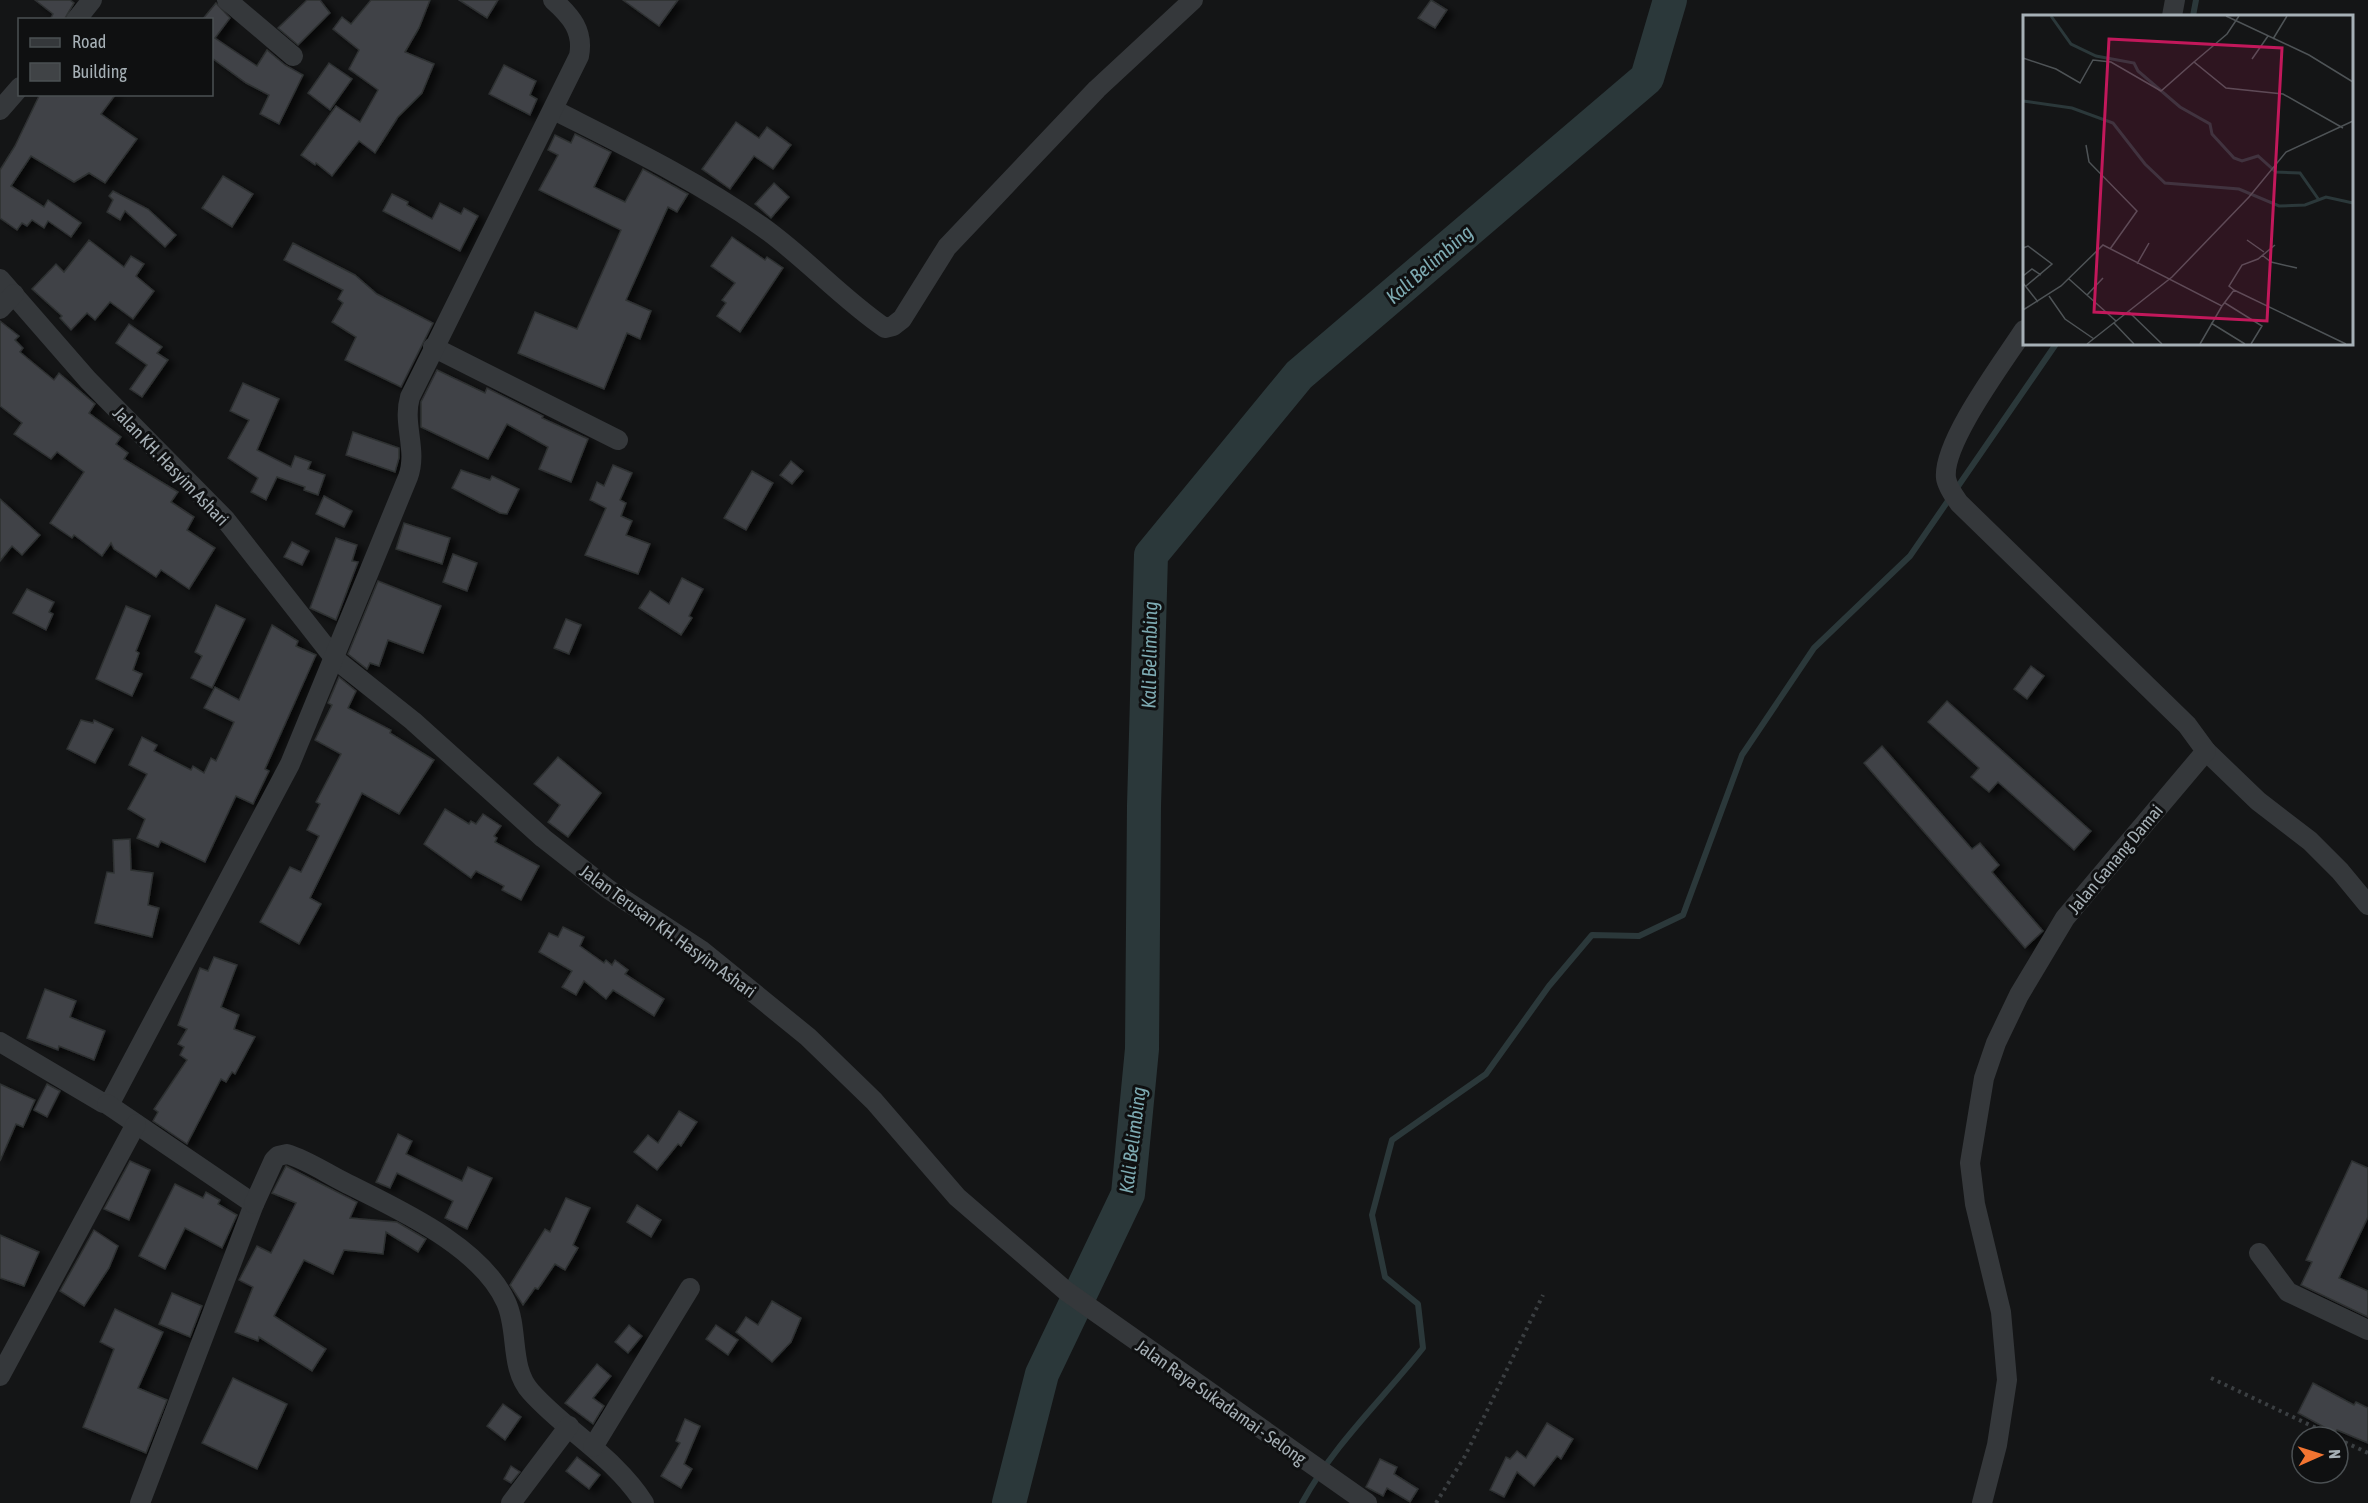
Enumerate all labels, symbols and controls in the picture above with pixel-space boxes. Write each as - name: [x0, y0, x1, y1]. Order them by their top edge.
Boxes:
- inset map: [2023, 15, 2353, 345]
- legend: [18, 18, 213, 96]
- text: Road: [72, 31, 106, 52]
- text: Building: [72, 61, 127, 82]
- water label: Kali Belimbing: [1381, 220, 1477, 308]
- street label: Jalan KH. Hasyim Ashari: [109, 402, 233, 530]
- water label: Kali Belimbing: [1137, 601, 1161, 709]
- street label: Jalan Ganang Damai: [2063, 800, 2167, 918]
- street label: Jalan Terusan KH. Hasyim Ashari: [576, 860, 760, 1002]
- water label: Kali Belimbing: [1114, 1085, 1150, 1195]
- street label: Jalan Raya Sukadamai - Selong: [1132, 1335, 1311, 1469]
- north arrow: [2290, 1425, 2350, 1485]
- text: N: [2326, 1449, 2344, 1459]

